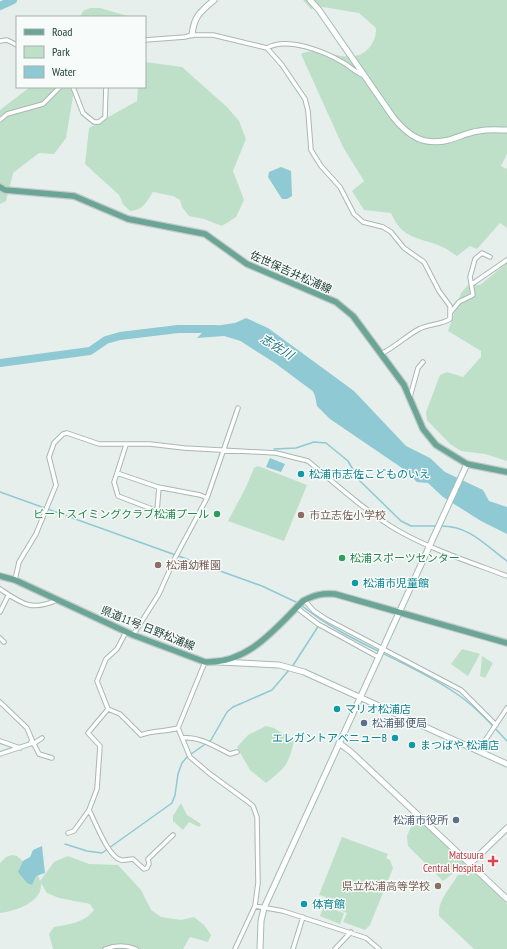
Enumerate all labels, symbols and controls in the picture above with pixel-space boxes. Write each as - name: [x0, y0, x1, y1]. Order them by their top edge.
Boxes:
- legend: [16, 16, 146, 88]
- text: Road: [52, 24, 72, 39]
- text: Park: [52, 44, 70, 59]
- text: Water: [52, 64, 77, 79]
- street label: 佐世保吉井松浦線: [248, 248, 334, 296]
- water label: 志佐川: [258, 331, 298, 364]
- place label: 松浦市志佐こどものいえ: [309, 467, 430, 481]
- marker: 松浦市志佐こどものいえ: [296, 469, 306, 479]
- place label: ビートスイミングクラブ松浦プール: [33, 507, 209, 521]
- place label: 市立志佐小学校: [309, 508, 386, 522]
- marker: ビートスイミングクラブ松浦プール: [212, 509, 222, 519]
- marker: 市立志佐小学校: [296, 510, 306, 520]
- place label: 松浦スポーツセンター: [350, 551, 460, 565]
- marker: 松浦スポーツセンター: [337, 553, 347, 563]
- place label: 松浦幼稚園: [166, 558, 221, 572]
- marker: 松浦幼稚園: [153, 560, 163, 570]
- place label: 松浦市児童館: [363, 576, 429, 590]
- marker: 松浦市児童館: [350, 578, 360, 588]
- street label: 県道11号 日野松浦線: [99, 603, 197, 653]
- place label: マリオ松浦店: [345, 702, 411, 716]
- marker: マリオ松浦店: [332, 704, 342, 714]
- place label: 松浦郵便局: [372, 716, 427, 730]
- marker: 松浦郵便局: [359, 718, 369, 728]
- place label: エレガントアベニューB: [272, 731, 387, 745]
- marker: エレガントアベニューB: [390, 733, 400, 743]
- place label: まつばや 松浦店: [420, 738, 499, 752]
- marker: まつばや 松浦店: [407, 740, 417, 750]
- place label: 松浦市役所: [393, 813, 449, 827]
- marker: 松浦市役所: [451, 815, 461, 825]
- place label: Matsuura Central Hospital: [423, 848, 484, 875]
- marker: Matsuura Central Hospital: [487, 855, 499, 867]
- place label: 県立松浦高等学校: [342, 879, 430, 893]
- marker: 県立松浦高等学校: [433, 881, 443, 891]
- place label: 体育館: [312, 897, 345, 911]
- marker: 体育館: [299, 899, 309, 909]

